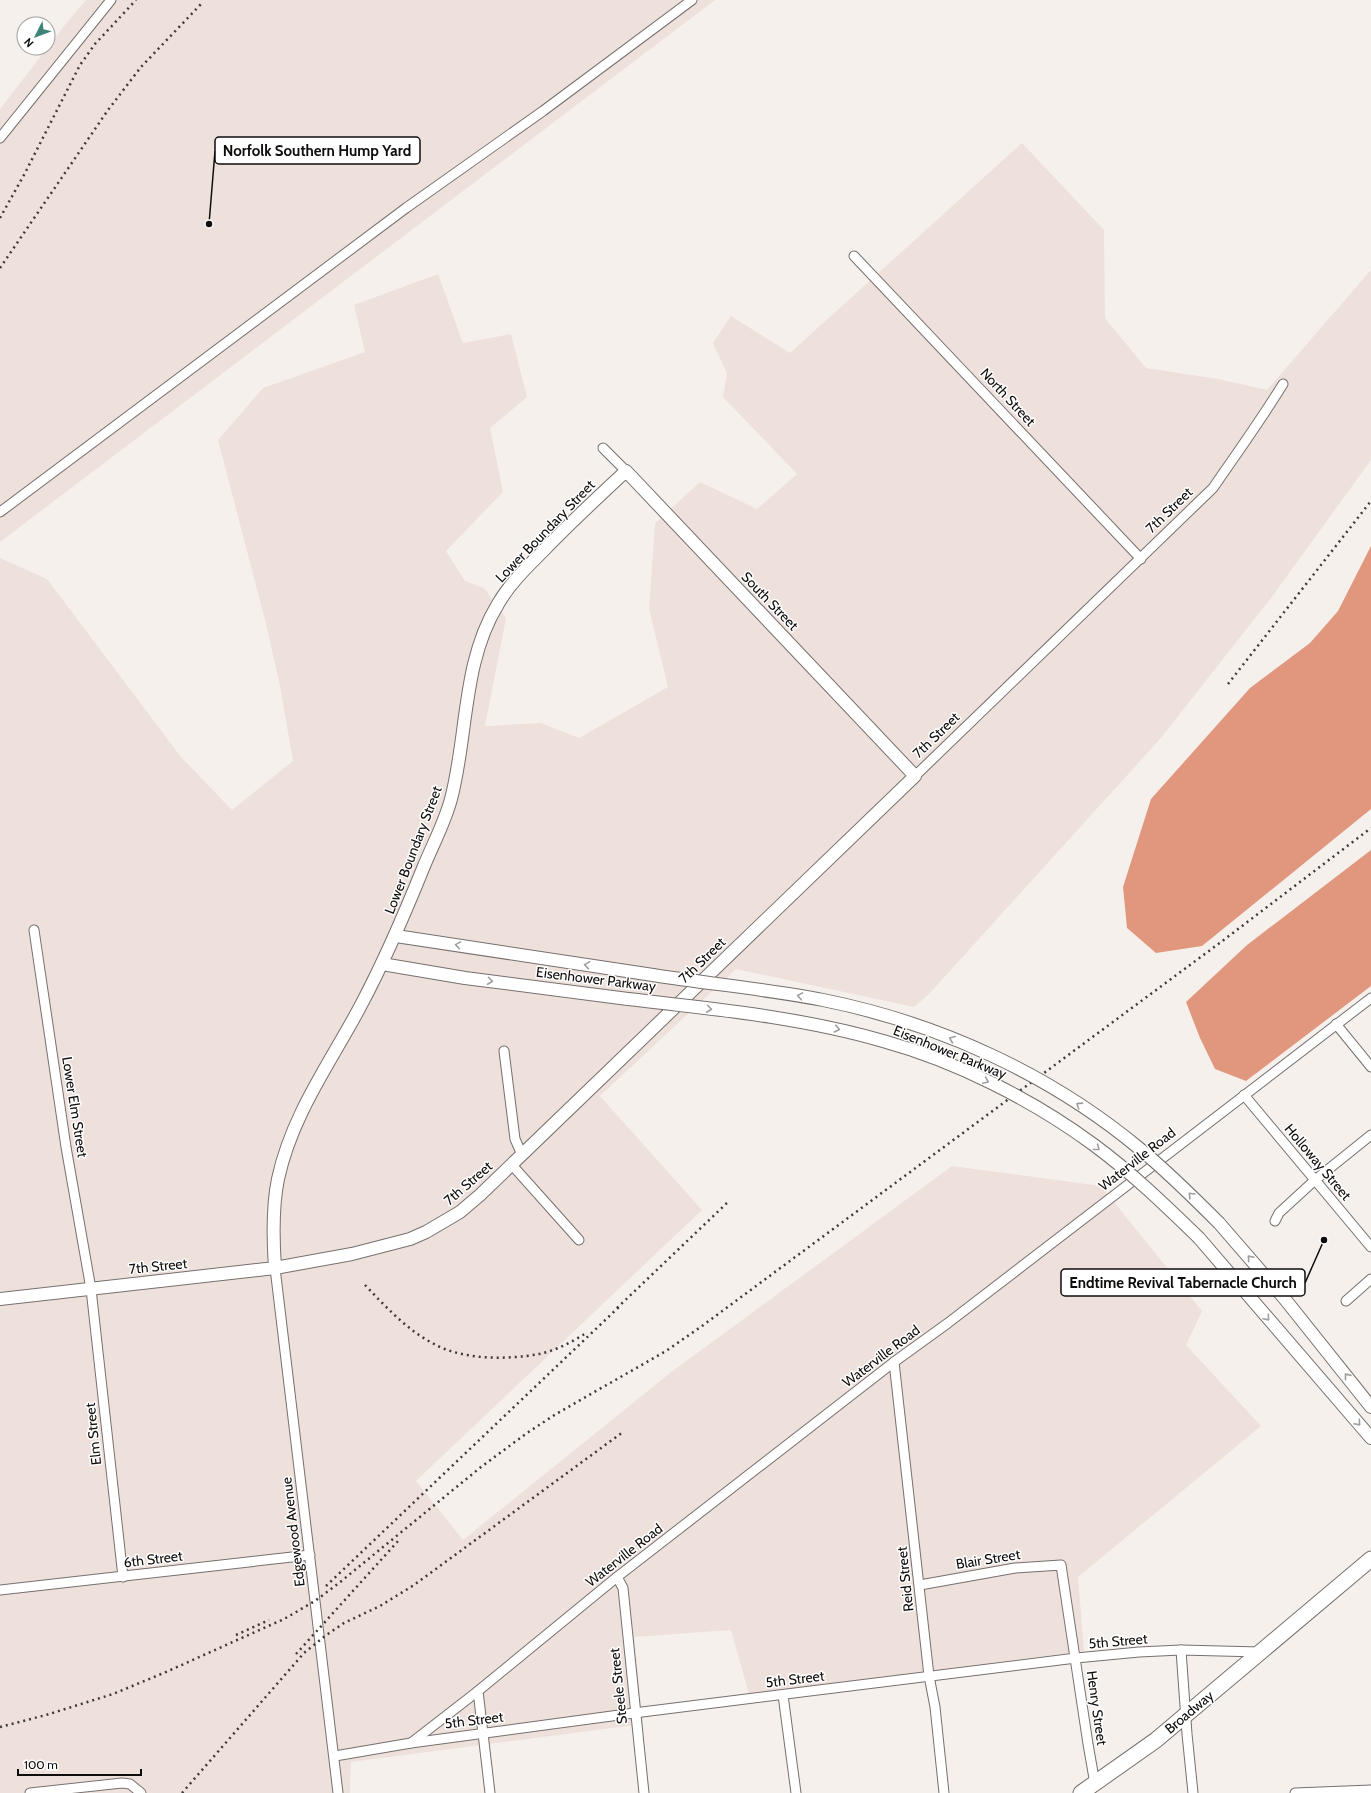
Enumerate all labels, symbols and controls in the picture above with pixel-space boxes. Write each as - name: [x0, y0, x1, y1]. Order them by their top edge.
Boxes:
- north arrow: [16, 16, 56, 56]
- text: N: [21, 35, 36, 50]
- callout: Norfolk Southern Hump Yard: [215, 137, 420, 164]
- text: Norfolk Southern Hump Yard: [223, 142, 411, 160]
- street label: North Street: [976, 364, 1040, 430]
- street label: Lower Boundary Street: [491, 476, 599, 586]
- street label: 7th Street: [1142, 483, 1196, 537]
- street label: South Street: [738, 568, 803, 634]
- street label: 7th Street: [909, 708, 963, 762]
- street label: Lower Boundary Street: [380, 783, 446, 917]
- street label: 7th Street: [675, 933, 729, 987]
- one-way arrow: [455, 941, 461, 950]
- one-way arrow: [584, 961, 590, 970]
- street label: Eisenhower Parkway: [535, 963, 657, 995]
- one-way arrow: [487, 976, 493, 985]
- one-way arrow: [797, 992, 803, 1001]
- one-way arrow: [706, 1004, 712, 1013]
- street label: Eisenhower Parkway: [891, 1021, 1009, 1083]
- one-way arrow: [834, 1025, 840, 1033]
- one-way arrow: [948, 1035, 955, 1043]
- street label: Lower Elm Street: [58, 1055, 92, 1159]
- one-way arrow: [982, 1076, 989, 1084]
- one-way arrow: [1077, 1103, 1084, 1110]
- street label: Holloway Street: [1281, 1120, 1355, 1204]
- street label: Waterville Road: [1095, 1123, 1179, 1195]
- one-way arrow: [1093, 1143, 1100, 1150]
- street label: 7th Street: [440, 1157, 496, 1209]
- one-way arrow: [1188, 1192, 1196, 1200]
- street label: 7th Street: [128, 1254, 188, 1278]
- one-way arrow: [1247, 1255, 1254, 1263]
- callout: Endtime Revival Tabernacle Church: [1061, 1269, 1305, 1296]
- text: Endtime Revival Tabernacle Church: [1069, 1274, 1297, 1292]
- one-way arrow: [1263, 1313, 1270, 1321]
- street label: Waterville Road: [839, 1321, 923, 1391]
- one-way arrow: [1344, 1374, 1351, 1381]
- street label: Elm Street: [81, 1402, 105, 1466]
- one-way arrow: [1353, 1418, 1360, 1425]
- street label: Edgewood Avenue: [277, 1476, 309, 1588]
- street label: Waterville Road: [582, 1519, 666, 1591]
- street label: Reid Street: [893, 1545, 917, 1612]
- street label: Blair Street: [955, 1545, 1022, 1573]
- street label: 6th Street: [122, 1546, 184, 1572]
- street label: 5th Street: [1088, 1629, 1148, 1653]
- street label: Steele Street: [605, 1647, 631, 1725]
- street label: 5th Street: [765, 1666, 826, 1692]
- street label: Henry Street: [1083, 1669, 1111, 1747]
- street label: Broadway: [1161, 1686, 1217, 1738]
- street label: 5th Street: [444, 1707, 505, 1733]
- scale bar: [18, 1751, 141, 1777]
- text: 100 m: [24, 1757, 58, 1772]

